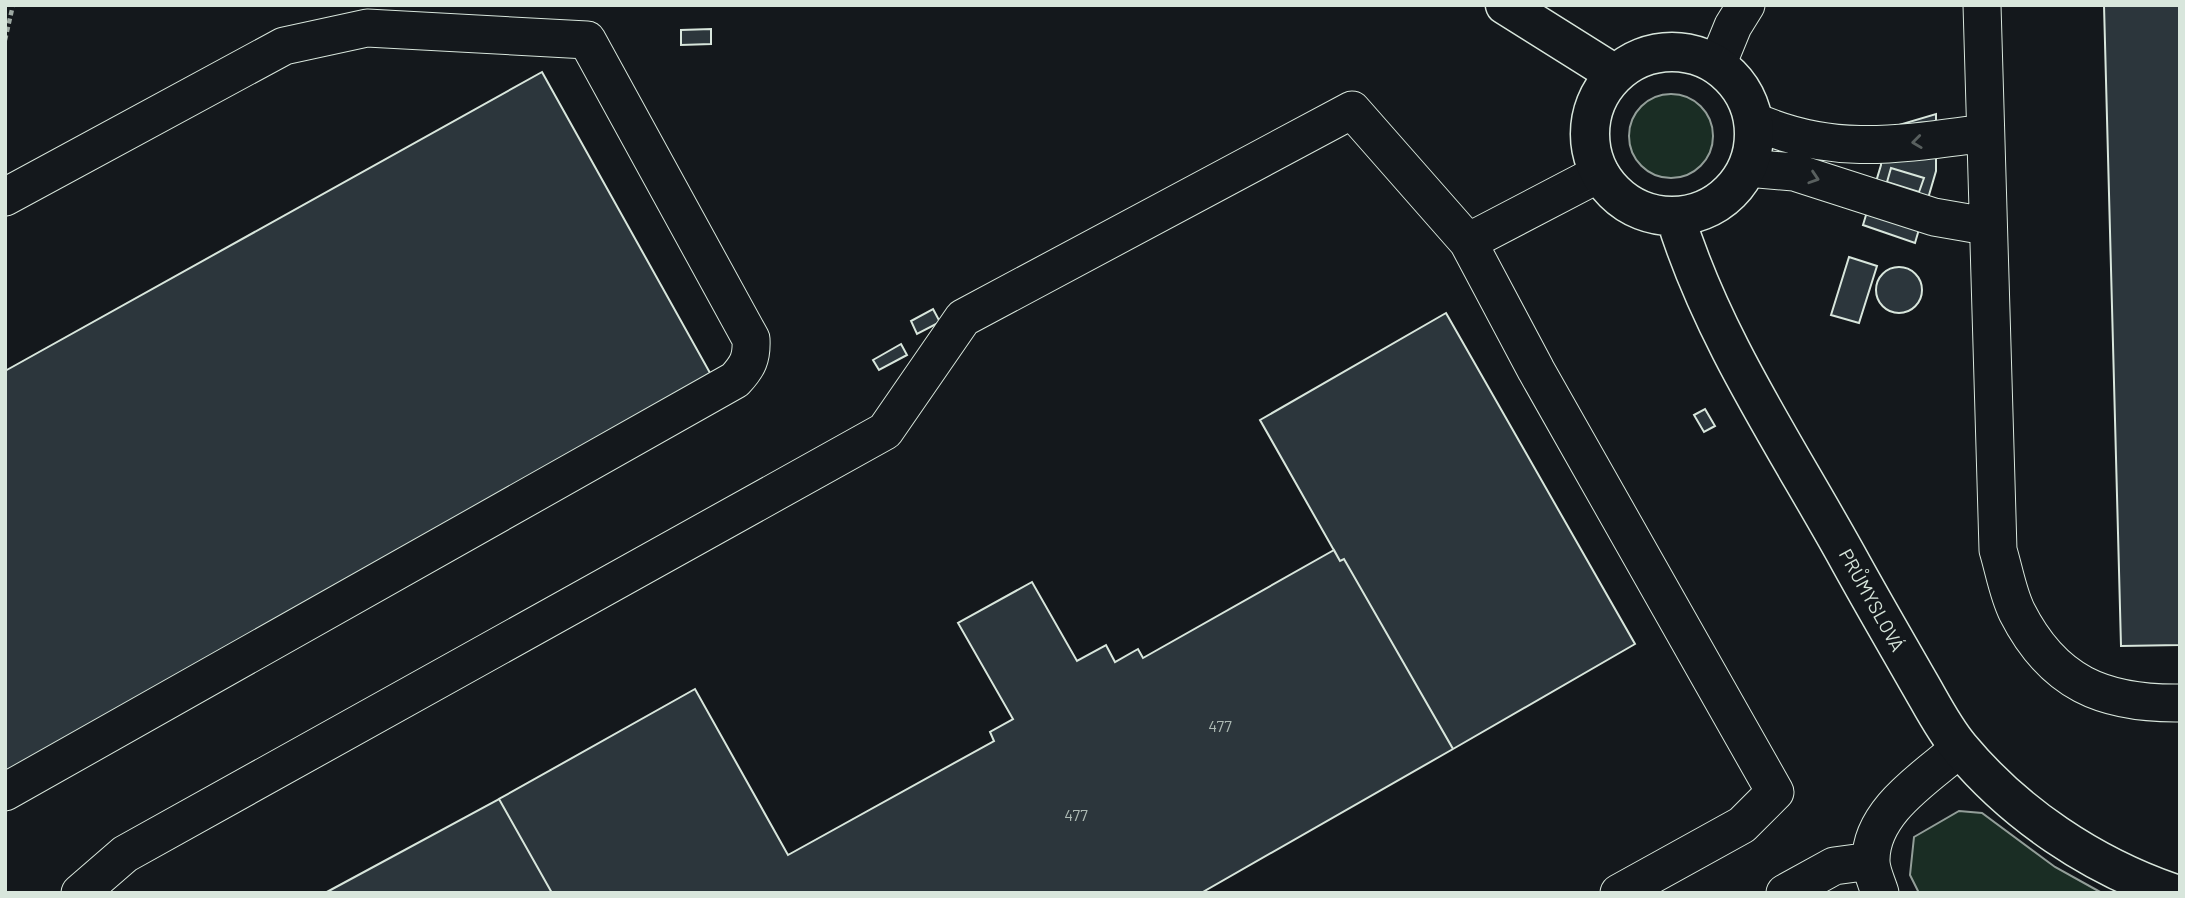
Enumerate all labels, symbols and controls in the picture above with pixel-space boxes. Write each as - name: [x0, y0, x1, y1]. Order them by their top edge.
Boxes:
- one-way arrow: [1911, 134, 1923, 149]
- one-way arrow: [1808, 170, 1820, 185]
- street label: PRŮMYSLOVÁ: [1835, 544, 1911, 655]
- house number: 477: [1208, 716, 1232, 735]
- house number: 477: [1064, 805, 1088, 824]

